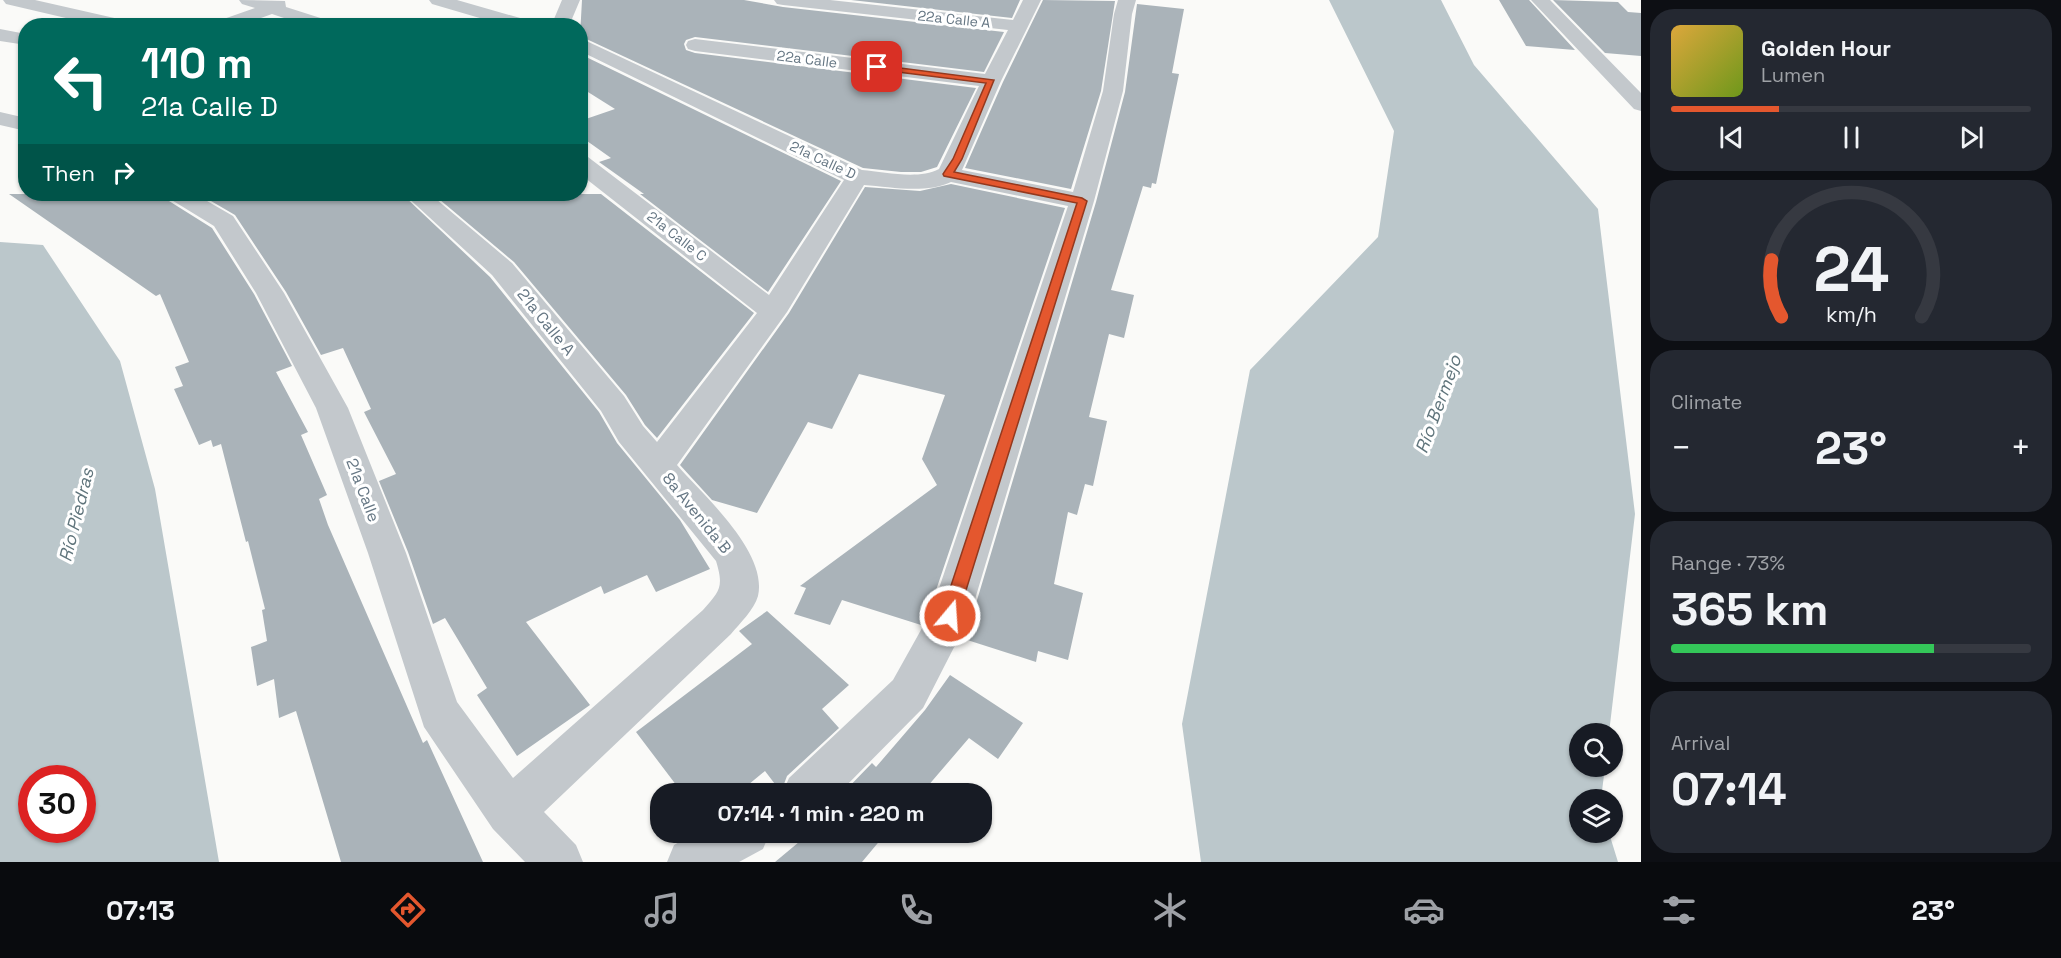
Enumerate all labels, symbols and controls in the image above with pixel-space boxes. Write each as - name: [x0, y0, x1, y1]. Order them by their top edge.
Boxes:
- street label: 22a Calle A: [917, 6, 991, 32]
- text: Golden Hour: [1761, 34, 1891, 62]
- text: 110 m: [141, 37, 253, 90]
- pin: [851, 41, 902, 92]
- icon: left: [42, 42, 120, 120]
- street label: 22a Calle: [776, 46, 838, 72]
- icon: arrive: [860, 50, 893, 83]
- text: Lumen: [1761, 62, 1825, 88]
- text: 21a Calle D: [141, 89, 278, 124]
- icon: previous: [1715, 121, 1748, 154]
- icon: pause: [1835, 121, 1868, 154]
- icon: next: [1955, 121, 1988, 154]
- street label: 21a Calle D: [787, 137, 859, 183]
- icon: right: [107, 156, 140, 189]
- text: Then: [42, 159, 95, 187]
- street label: 21a Calle C: [644, 207, 710, 265]
- text: 24: [1813, 231, 1889, 310]
- street label: 21a Calle A: [513, 284, 579, 360]
- text: km/h: [1825, 302, 1877, 329]
- water label: Río Bermejo: [1410, 351, 1467, 456]
- text: Climate: [1671, 389, 1742, 415]
- text: 23°: [1815, 420, 1887, 477]
- text: −: [1671, 427, 1691, 469]
- text: +: [2011, 427, 2031, 469]
- street label: 21a Calle: [341, 455, 385, 525]
- water label: Río Piedras: [53, 466, 99, 564]
- street label: 8a Avenida B: [658, 468, 736, 558]
- text: Range · 73%: [1671, 550, 1785, 576]
- text: 365 km: [1671, 581, 1828, 638]
- position arrow: [918, 584, 982, 648]
- map controls: [1569, 723, 1623, 843]
- button: search: [1569, 723, 1623, 777]
- text: Arrival: [1671, 730, 1730, 756]
- text: 07:14: [1671, 761, 1787, 818]
- speed limit sign: 30: [18, 765, 96, 843]
- button: layers: [1569, 789, 1623, 843]
- text: 07:14 · 1 min · 220 m: [718, 799, 924, 827]
- icon: directions: [387, 889, 429, 931]
- icon: music: [641, 889, 683, 931]
- icon: phone: [895, 889, 937, 931]
- icon: climate: [1149, 889, 1191, 931]
- icon: car: [1403, 889, 1445, 931]
- icon: filters: [1658, 889, 1700, 931]
- text: 07:13: [106, 893, 175, 928]
- text: 23°: [1912, 893, 1955, 928]

